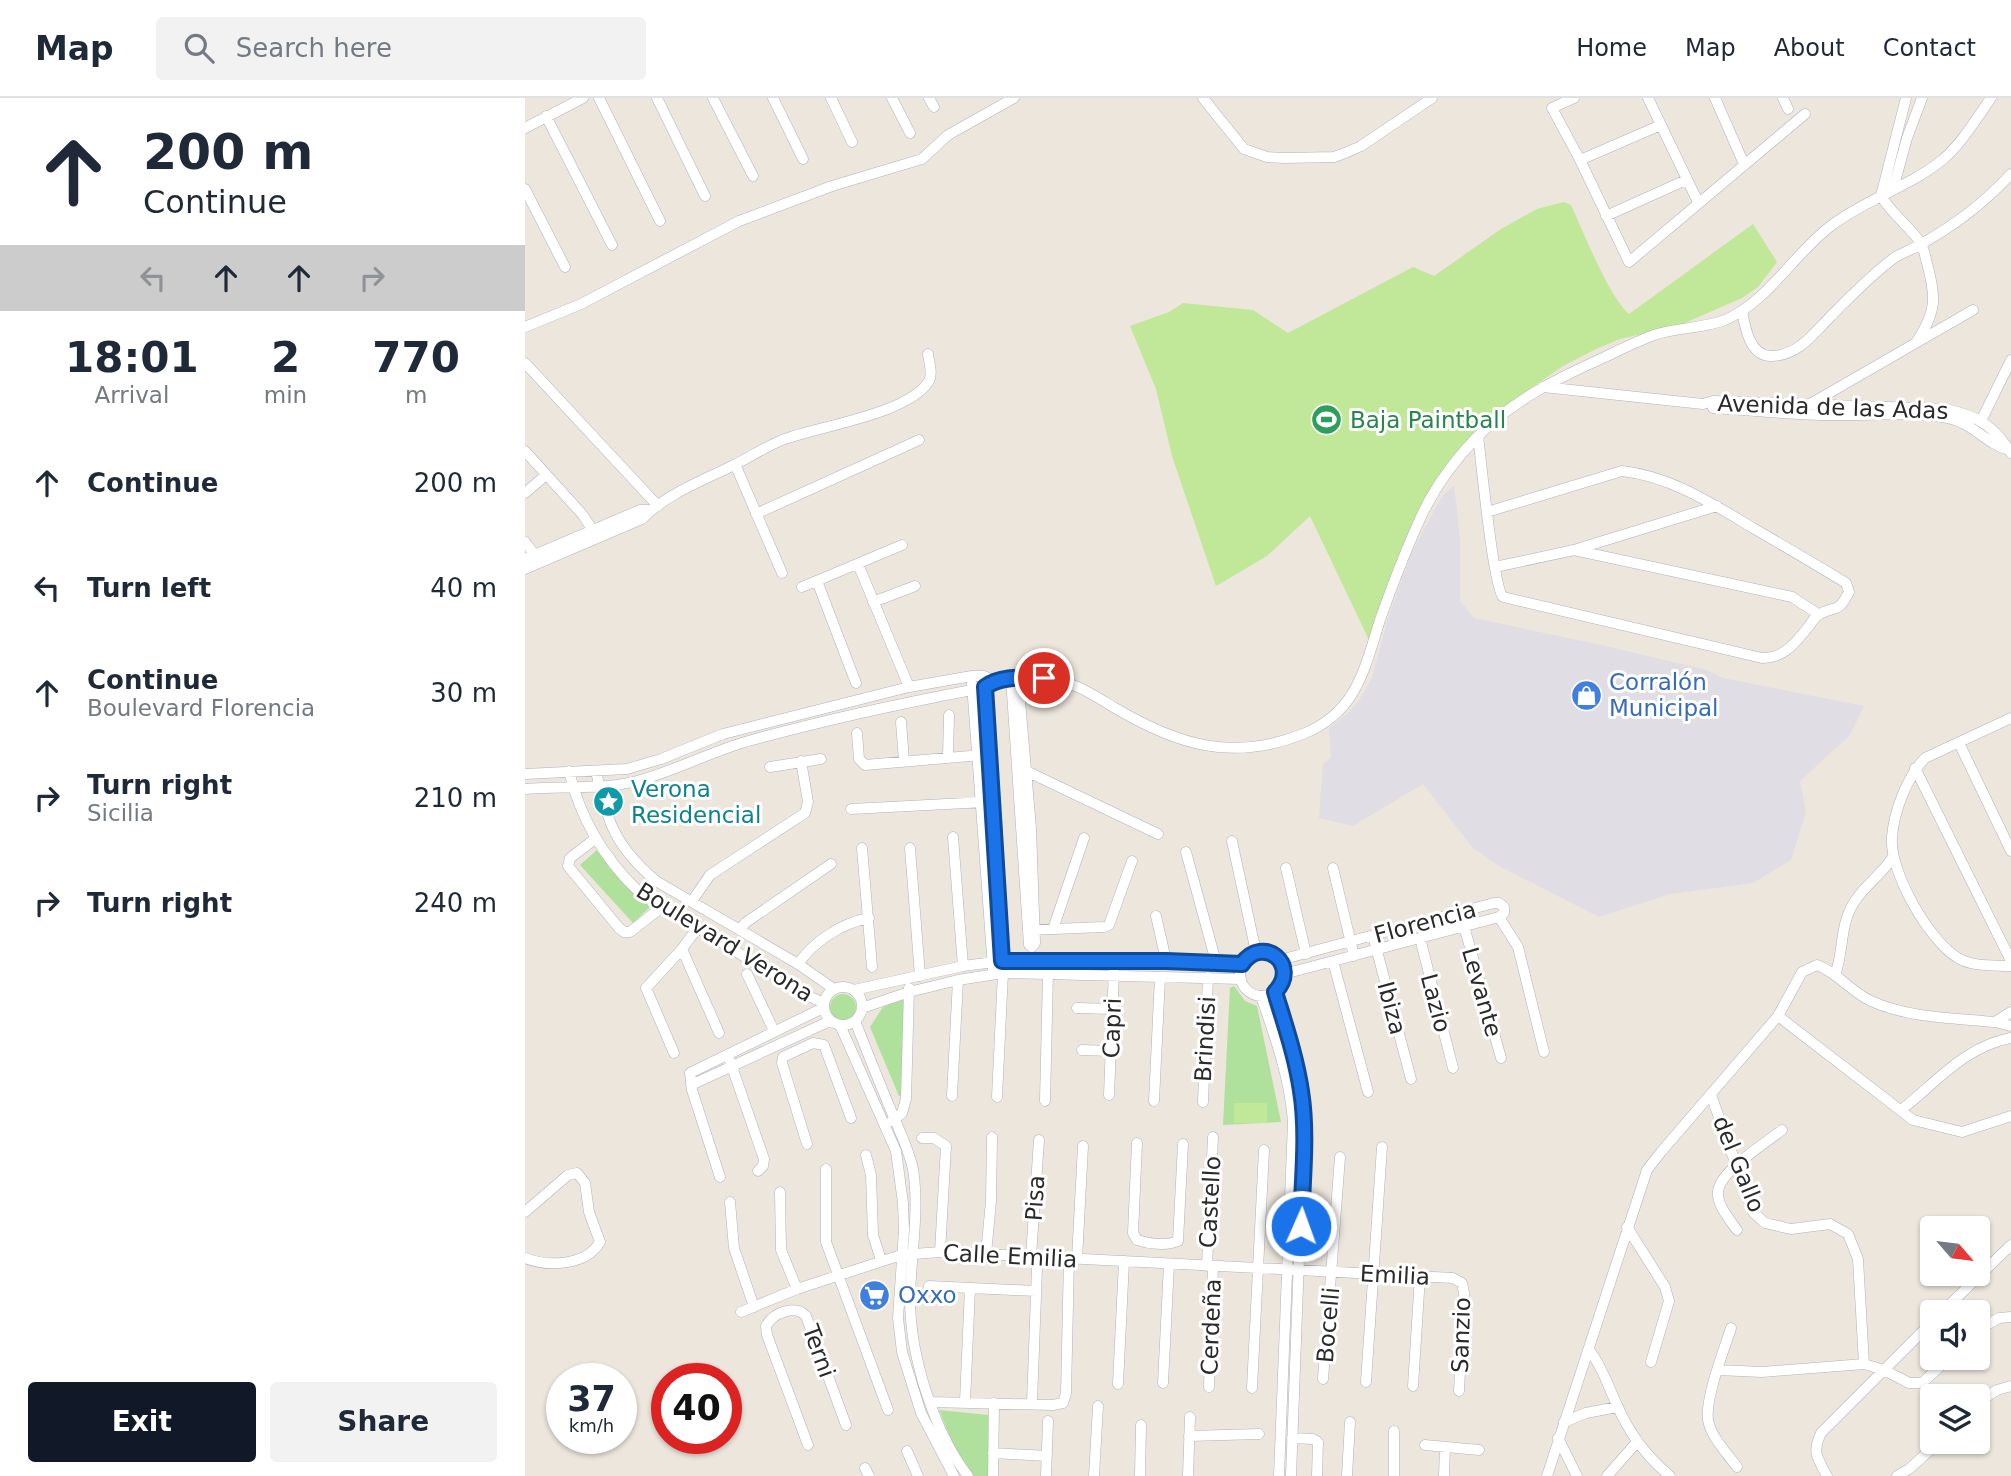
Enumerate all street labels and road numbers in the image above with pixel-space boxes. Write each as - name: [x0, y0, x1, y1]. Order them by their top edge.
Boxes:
- street label: Avenida de las Adas: [1717, 390, 1949, 424]
- street label: Boulevard Verona: [632, 877, 818, 1007]
- street label: Florencia: [1371, 896, 1479, 948]
- street label: Levante: [1457, 944, 1507, 1040]
- street label: Lazio: [1416, 971, 1456, 1035]
- street label: Ibiza: [1372, 979, 1412, 1037]
- street label: Brindisi: [1190, 996, 1220, 1082]
- street label: Capri: [1098, 997, 1126, 1059]
- street label: del Gallo: [1708, 1112, 1770, 1216]
- street label: Castello: [1195, 1155, 1225, 1249]
- street label: Pisa: [1020, 1174, 1050, 1222]
- street label: Calle Emilia: [942, 1239, 1078, 1273]
- street label: Emilia: [1359, 1260, 1431, 1290]
- street label: Cerdeña: [1196, 1278, 1226, 1376]
- street label: Bocelli: [1312, 1286, 1344, 1364]
- street label: Sanzio: [1447, 1297, 1475, 1373]
- street label: Terni: [797, 1320, 841, 1381]

